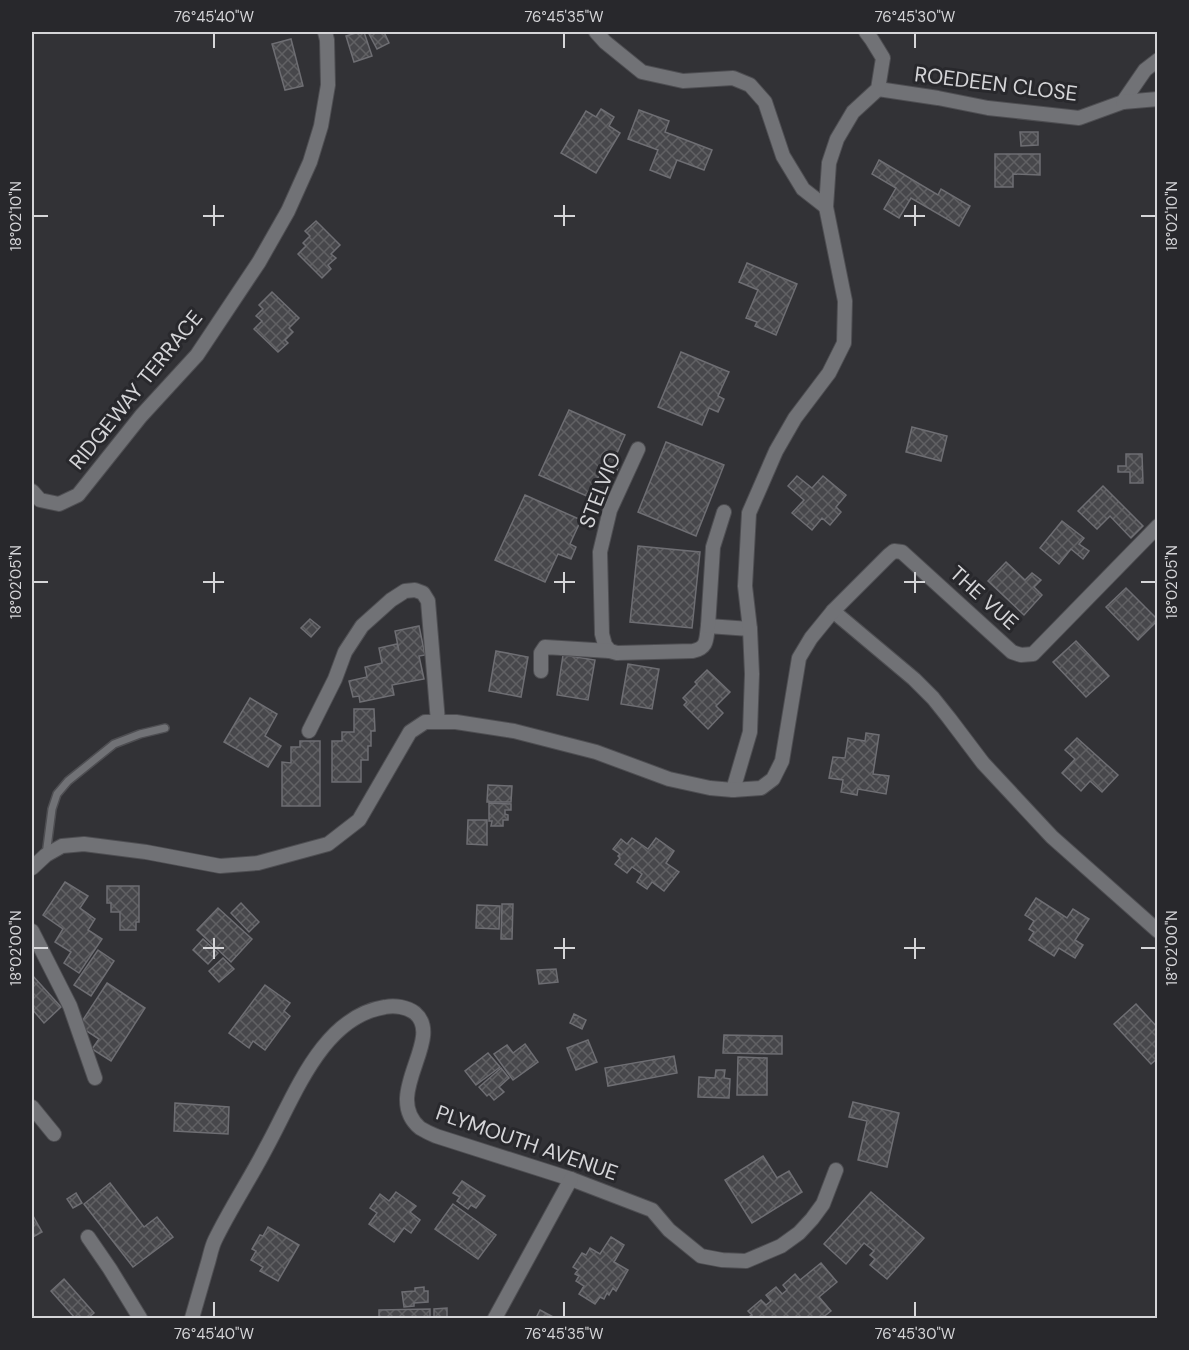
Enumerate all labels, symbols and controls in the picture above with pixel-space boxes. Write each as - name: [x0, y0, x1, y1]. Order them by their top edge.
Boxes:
- text: 76°45'40"W: [174, 7, 254, 27]
- text: 76°45'35"W: [524, 7, 604, 27]
- text: 76°45'30"W: [875, 7, 956, 27]
- street label: ROEDEEN CLOSE: [913, 60, 1079, 108]
- text: 18°02'10"N: [6, 181, 26, 251]
- text: 18°02'10"N: [1162, 181, 1182, 251]
- street label: RIDGEWAY TERRACE: [63, 305, 209, 475]
- street label: STELVIO: [573, 448, 627, 532]
- text: 18°02'05"N: [6, 545, 26, 619]
- text: 18°02'05"N: [1162, 545, 1182, 619]
- street label: THE VUE: [944, 560, 1024, 636]
- text: 18°02'00"N: [6, 910, 26, 986]
- text: 18°02'00"N: [1162, 910, 1182, 986]
- street label: PLYMOUTH AVENUE: [432, 1099, 622, 1187]
- text: 76°45'40"W: [174, 1324, 254, 1344]
- text: 76°45'35"W: [524, 1324, 604, 1344]
- text: 76°45'30"W: [875, 1324, 956, 1344]

